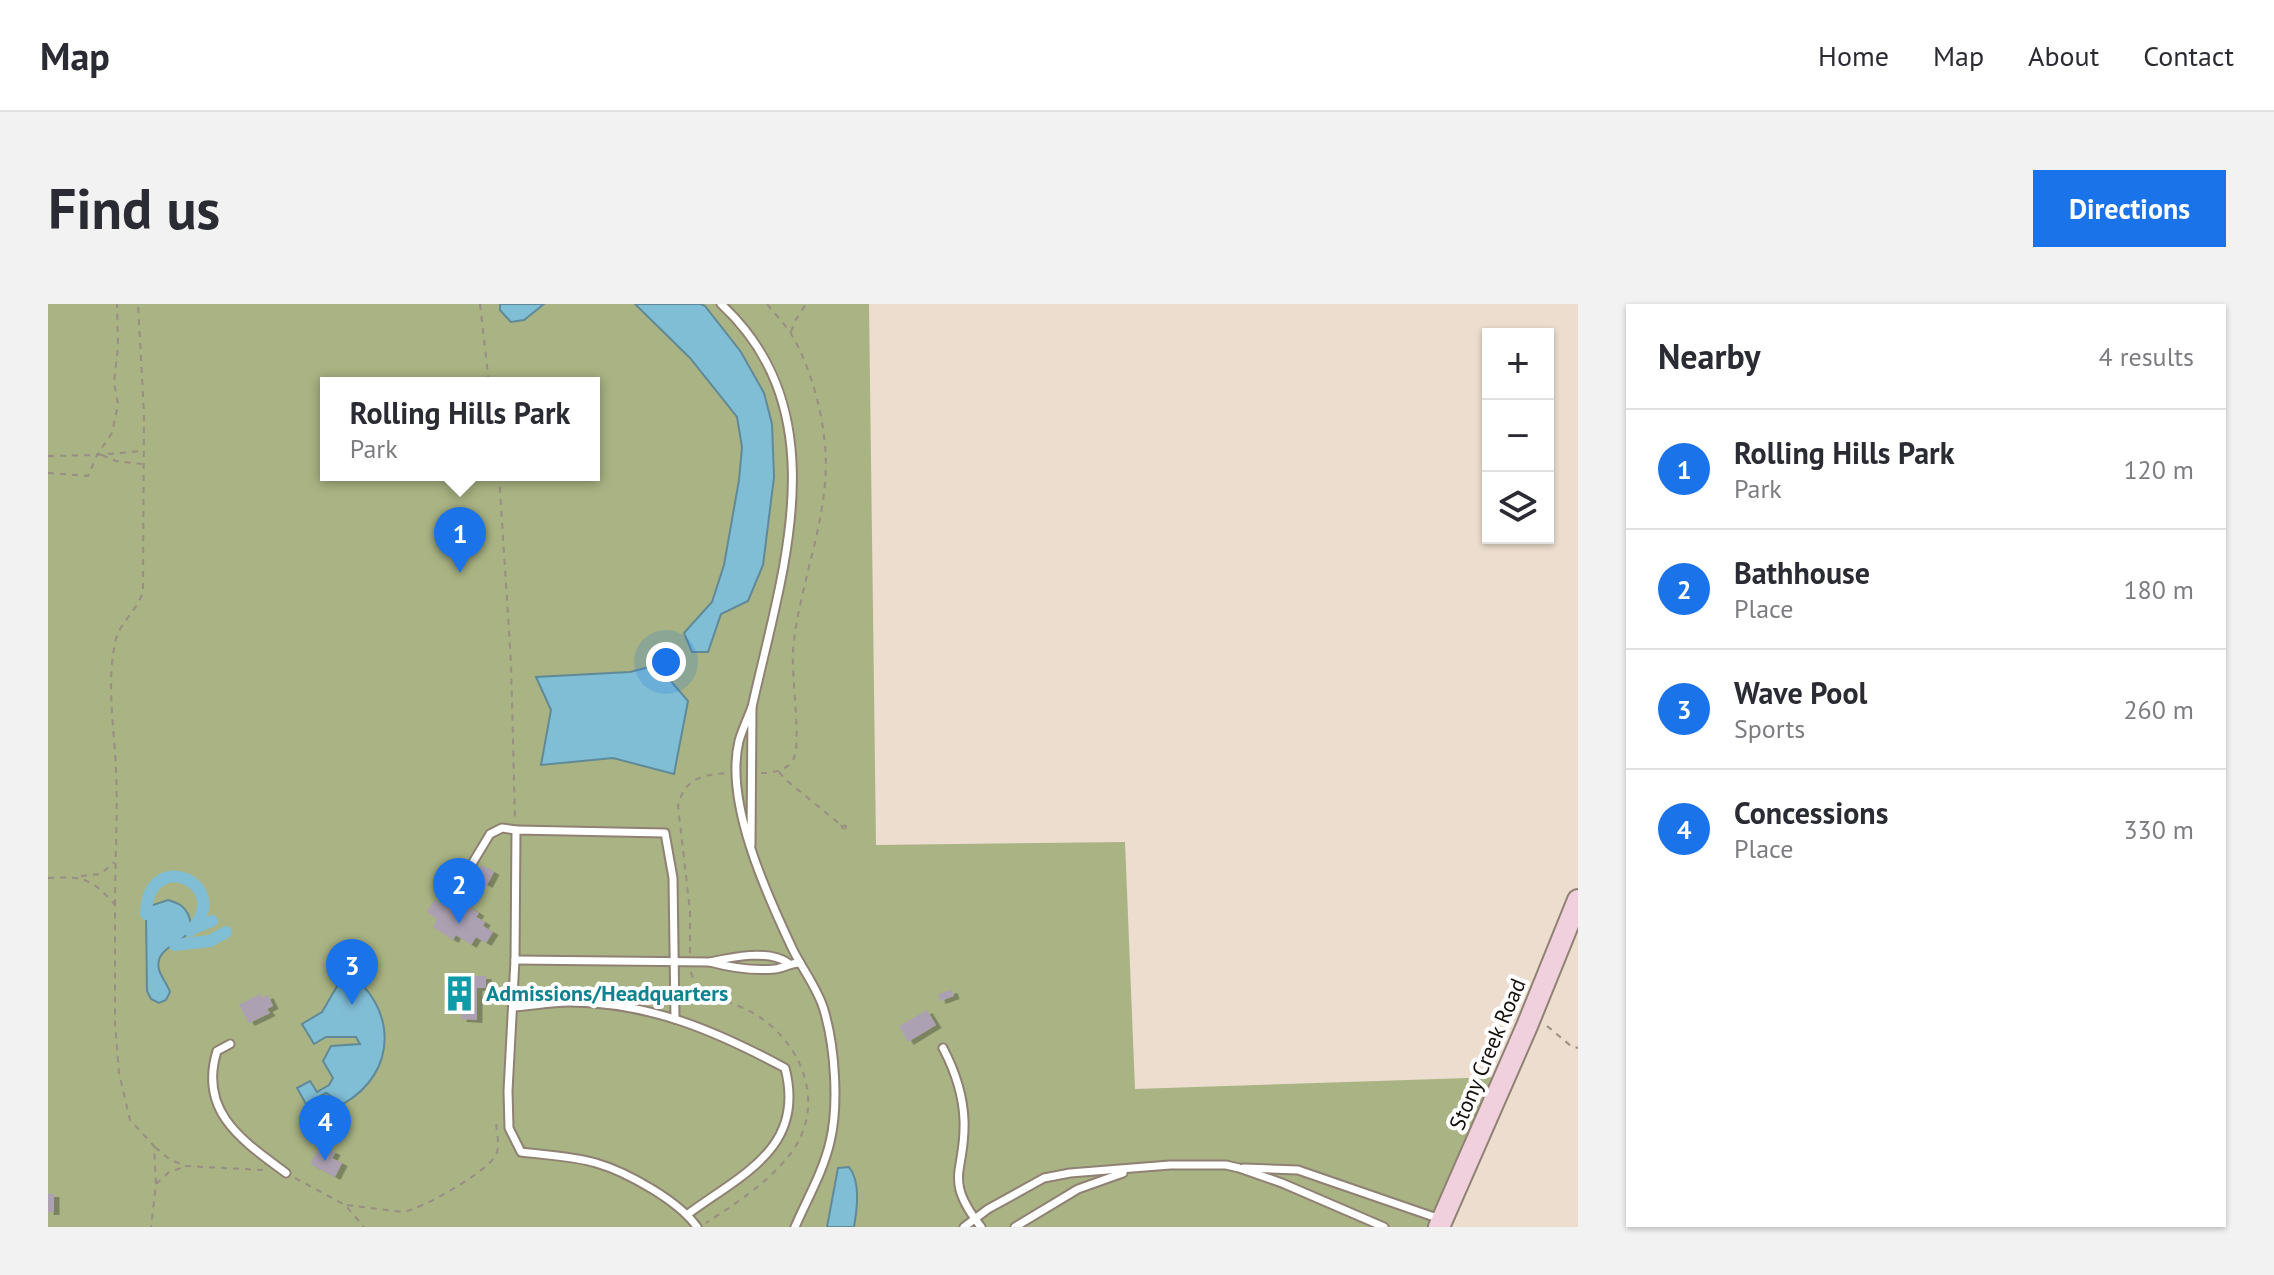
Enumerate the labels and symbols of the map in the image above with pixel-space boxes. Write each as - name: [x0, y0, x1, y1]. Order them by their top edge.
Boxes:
- pin: 1: [434, 507, 486, 573]
- your location: [646, 642, 686, 682]
- pin: 2: [433, 858, 485, 924]
- pin: 3: [326, 939, 378, 1005]
- building icon: Admissions/Headquarters: [441, 974, 479, 1012]
- street label: Stony Creek Road: [1442, 974, 1532, 1134]
- place label: Admissions/Headquarters: [486, 979, 728, 1007]
- pin: 4: [299, 1095, 351, 1161]

